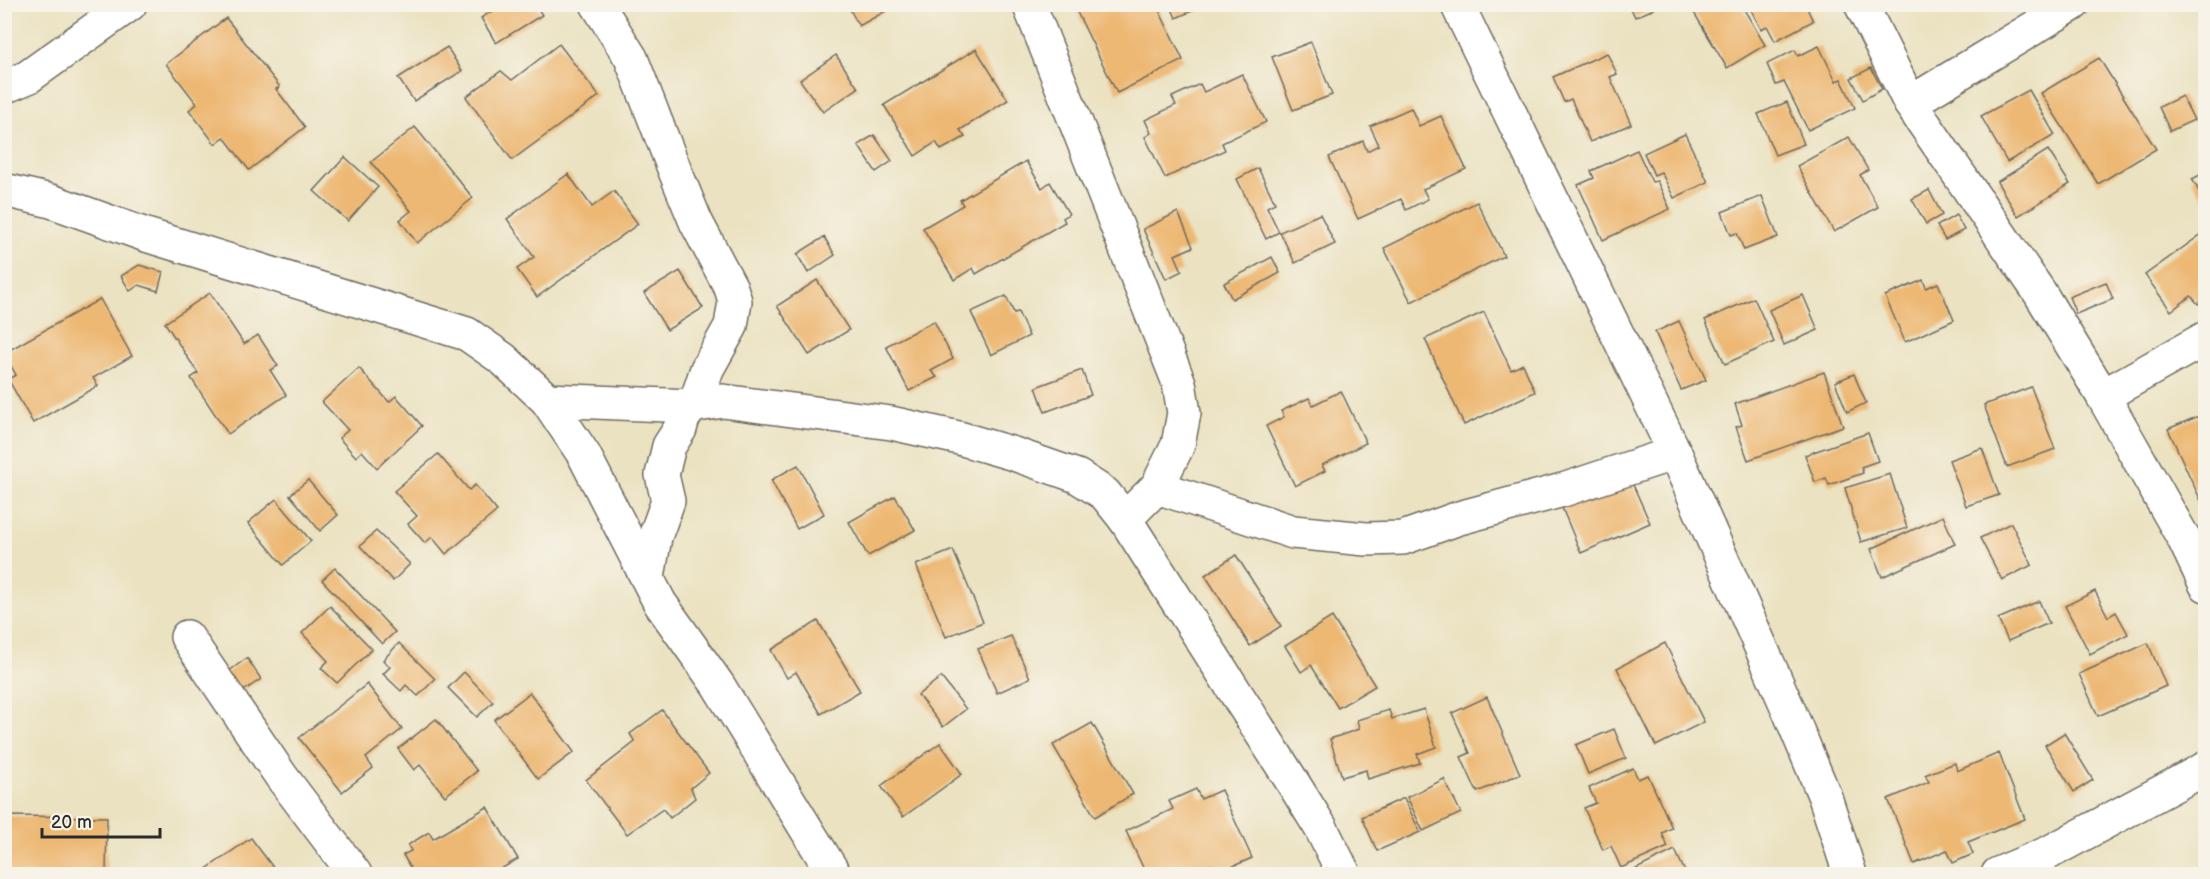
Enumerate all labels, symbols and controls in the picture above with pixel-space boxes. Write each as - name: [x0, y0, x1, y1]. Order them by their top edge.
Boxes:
- scale bar: [42, 801, 160, 839]
- text: 20 m: [51, 812, 92, 833]

